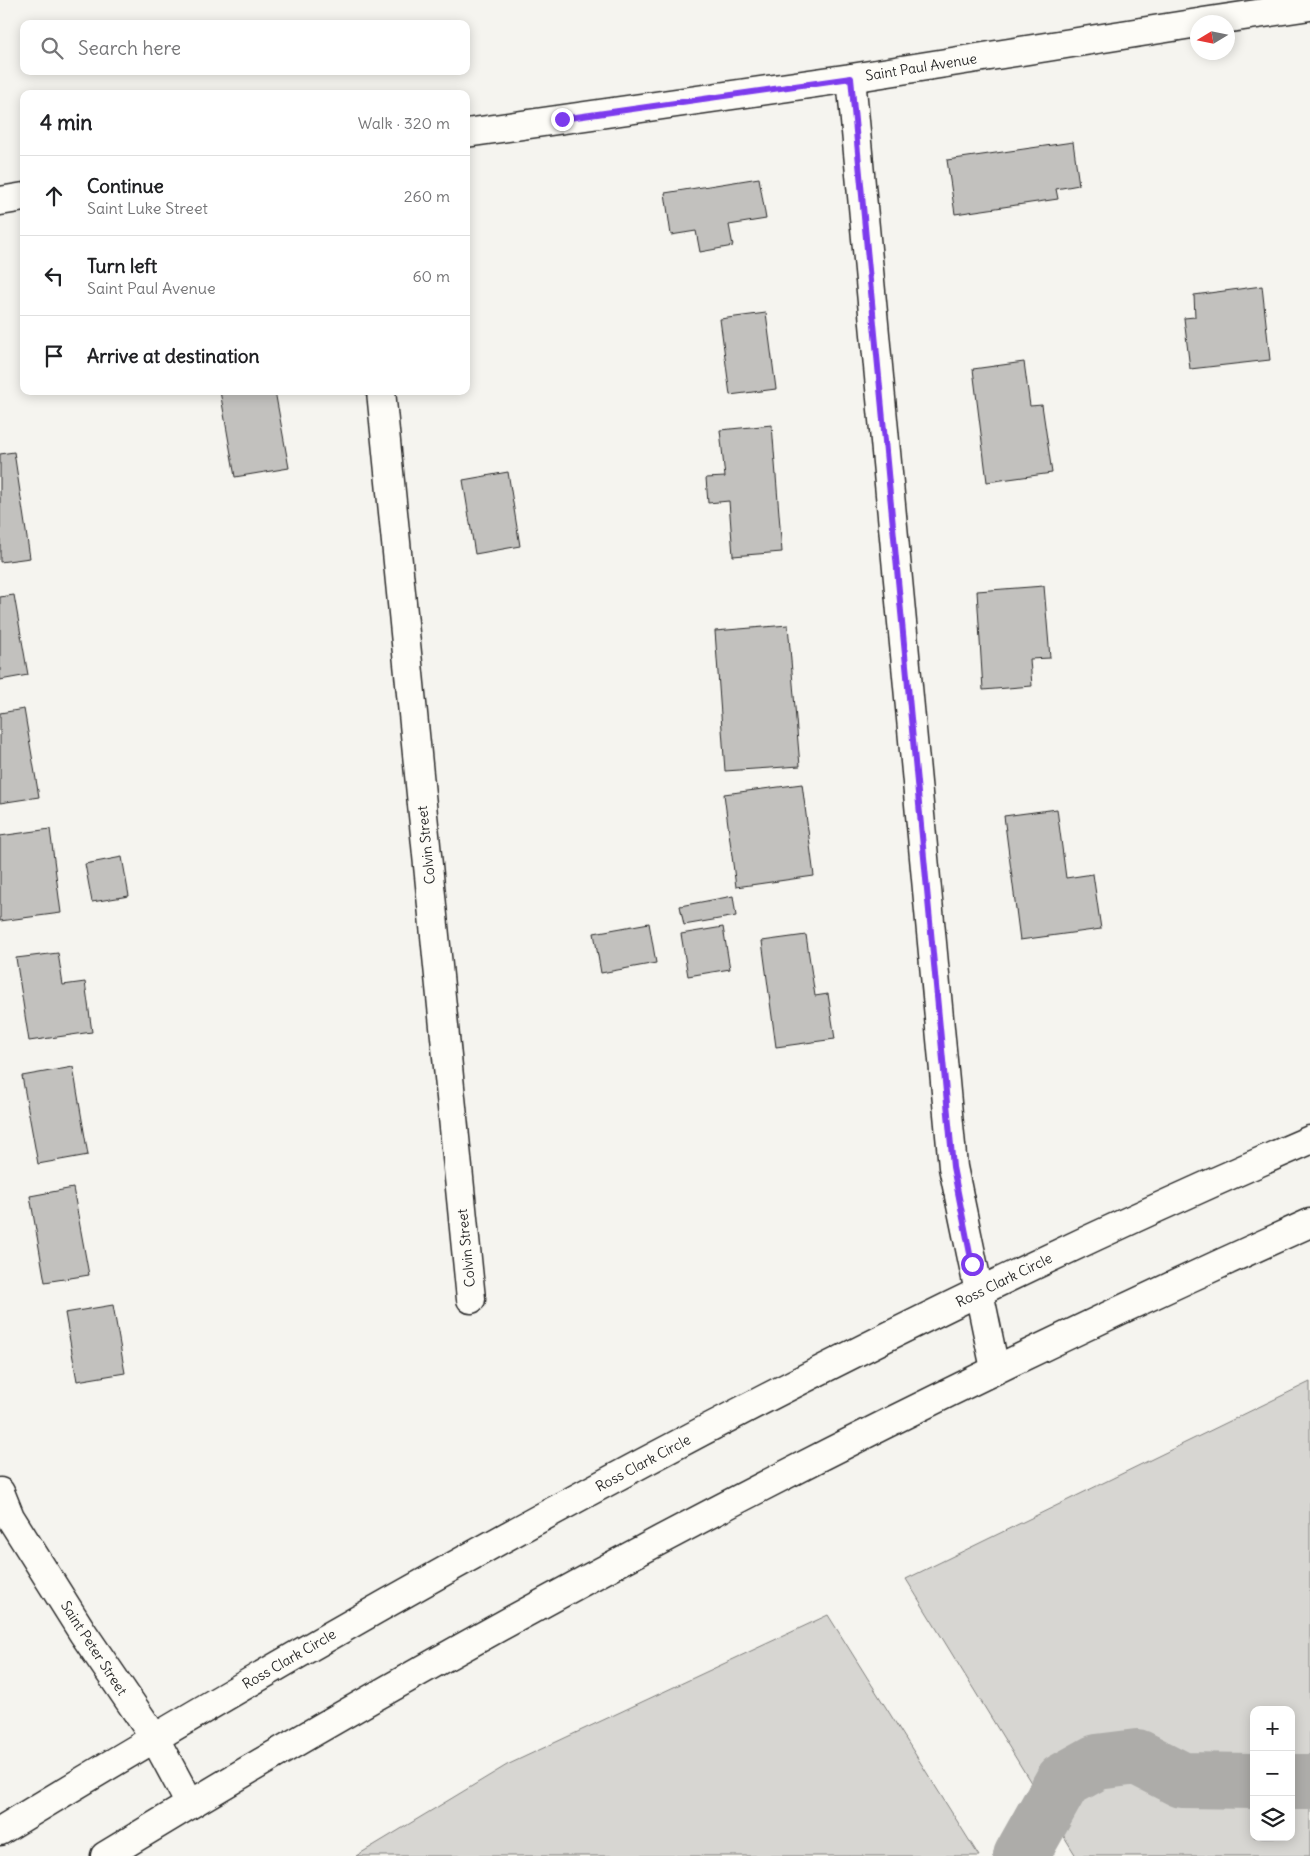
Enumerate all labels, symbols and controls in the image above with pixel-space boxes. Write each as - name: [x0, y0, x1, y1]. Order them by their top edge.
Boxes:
- north arrow: [1190, 15, 1235, 60]
- search box: [20, 20, 470, 75]
- icon: search: [38, 34, 66, 62]
- text: Search here: [78, 36, 181, 60]
- street label: Saint Paul Avenue: [864, 49, 978, 85]
- route end: [551, 108, 574, 131]
- text: 4 min: [40, 109, 92, 136]
- text: Walk · 320 m: [358, 113, 450, 133]
- text: Continue: [87, 174, 164, 198]
- icon: ahead: [40, 182, 68, 210]
- text: 260 m: [404, 186, 450, 206]
- text: Saint Luke Street: [87, 198, 208, 218]
- text: Turn left: [87, 254, 157, 278]
- icon: left: [40, 262, 68, 290]
- text: 60 m: [412, 266, 450, 286]
- text: Saint Paul Avenue: [87, 278, 216, 298]
- icon: arrive: [40, 342, 68, 370]
- text: Arrive at destination: [87, 344, 260, 368]
- street label: Colvin Street: [413, 805, 439, 885]
- street label: Colvin Street: [453, 1208, 479, 1288]
- street label: Ross Clark Circle: [953, 1249, 1055, 1311]
- route start: [961, 1253, 984, 1276]
- street label: Ross Clark Circle: [592, 1430, 694, 1496]
- street label: Saint Peter Street: [57, 1597, 131, 1699]
- street label: Ross Clark Circle: [239, 1625, 339, 1693]
- map controls: [1250, 1706, 1295, 1841]
- button: +: [1250, 1706, 1295, 1751]
- button: −: [1250, 1751, 1295, 1796]
- button: layers: [1250, 1796, 1295, 1841]

